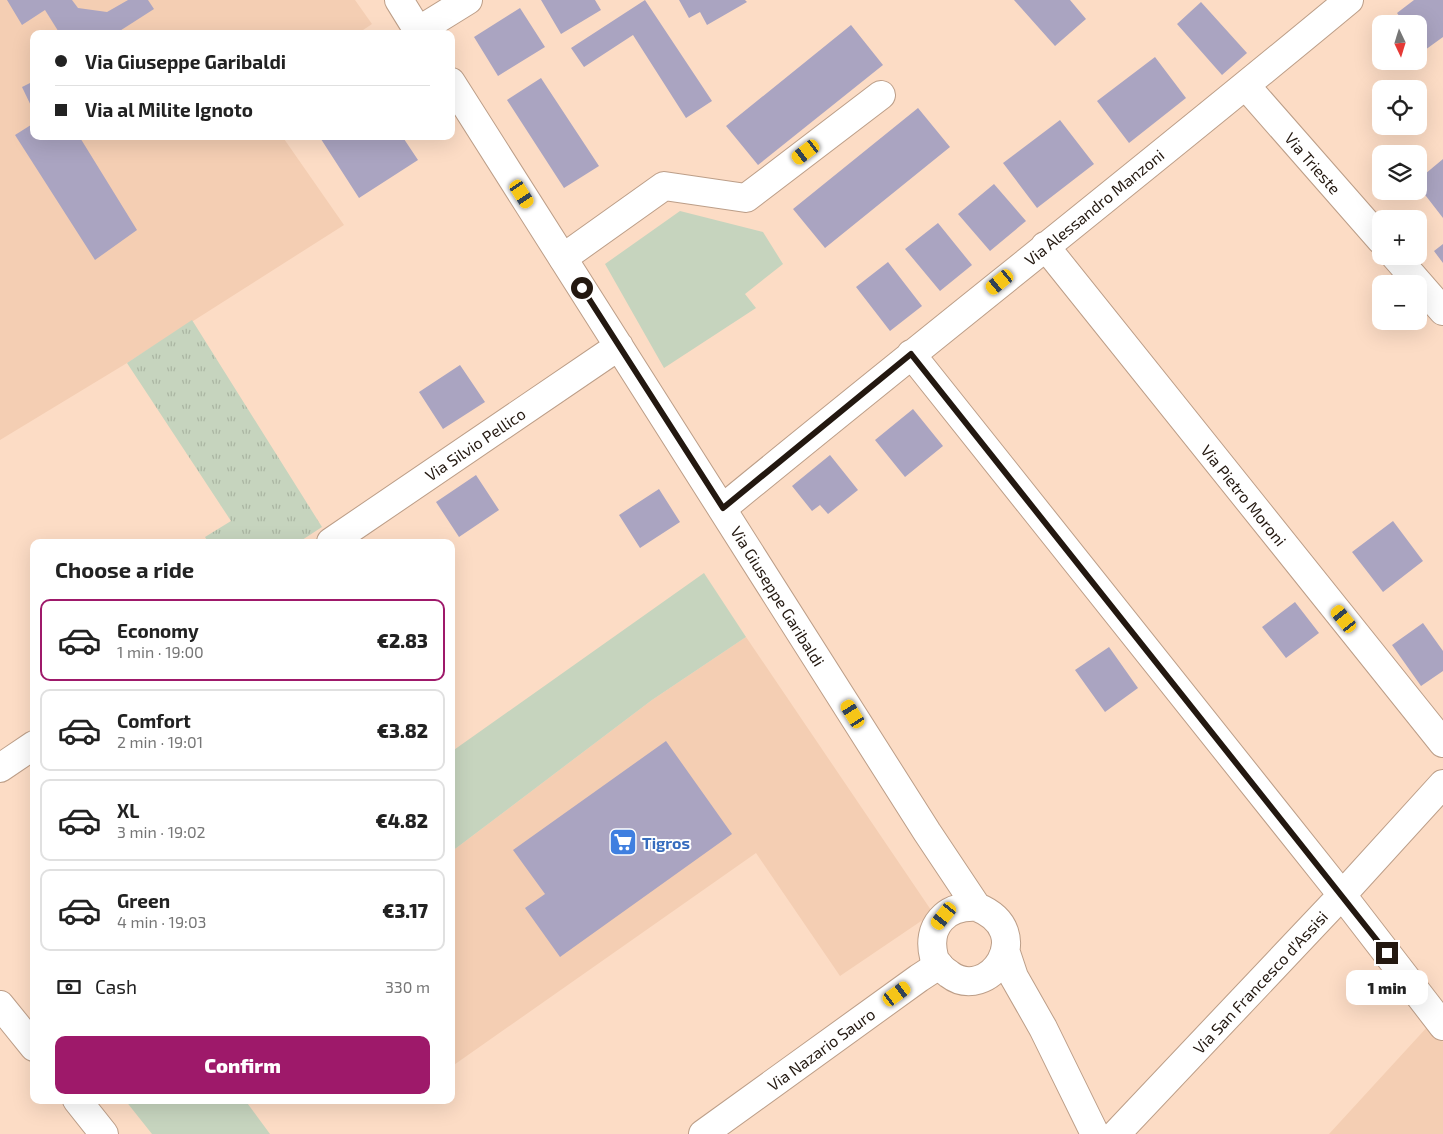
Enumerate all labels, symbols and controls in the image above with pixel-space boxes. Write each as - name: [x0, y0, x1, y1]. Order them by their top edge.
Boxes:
- north arrow: [1372, 15, 1428, 70]
- map controls: [1372, 15, 1427, 330]
- text: Via Giuseppe Garibaldi: [85, 50, 286, 73]
- button: locate: [1372, 80, 1427, 135]
- text: Via al Milite Ignoto: [85, 98, 253, 121]
- street label: Via Trieste: [1281, 128, 1345, 198]
- car: [789, 137, 822, 167]
- street label: Via Alessandro Manzoni: [1020, 145, 1168, 269]
- button: layers: [1372, 145, 1427, 200]
- car: [507, 177, 536, 211]
- button: +: [1372, 210, 1427, 265]
- car: [983, 267, 1016, 297]
- button: −: [1372, 275, 1427, 330]
- route start: [571, 277, 593, 299]
- street label: Via Silvio Pellico: [421, 403, 529, 485]
- street label: Via Pietro Moroni: [1197, 441, 1291, 549]
- street label: Via Giuseppe Garibaldi: [727, 522, 829, 670]
- text: Choose a ride: [55, 556, 194, 582]
- car: [1328, 603, 1359, 635]
- icon: car: [57, 618, 102, 663]
- text: Economy: [117, 619, 199, 642]
- text: €2.83: [377, 629, 428, 652]
- text: 1 min · 19:00: [117, 642, 204, 661]
- car: [838, 697, 867, 731]
- icon: car: [57, 708, 102, 753]
- text: Comfort: [117, 709, 191, 732]
- text: €3.82: [377, 719, 428, 742]
- text: 2 min · 19:01: [117, 732, 203, 751]
- icon: car: [57, 798, 102, 843]
- text: XL: [117, 799, 139, 822]
- text: €4.82: [375, 809, 428, 832]
- text: 3 min · 19:02: [117, 822, 206, 841]
- supermarket icon: Tigros: [608, 827, 638, 857]
- place label: Tigros: [642, 833, 690, 852]
- icon: car: [57, 888, 102, 933]
- text: Green: [117, 889, 170, 912]
- text: €3.17: [382, 899, 428, 922]
- car: [928, 900, 959, 932]
- street label: Via San Francesco d'Assisi: [1189, 907, 1331, 1057]
- text: 4 min · 19:03: [117, 912, 206, 931]
- route end: [1376, 942, 1398, 964]
- callout: 1 min: [1346, 970, 1428, 1006]
- icon: cash: [55, 973, 83, 1001]
- text: Cash: [95, 975, 137, 998]
- text: 330 m: [385, 977, 430, 996]
- text: 1 min: [1367, 978, 1407, 997]
- car: [880, 979, 913, 1009]
- street label: Via Nazario Sauro: [764, 1004, 878, 1094]
- button: Confirm: [55, 1036, 430, 1094]

